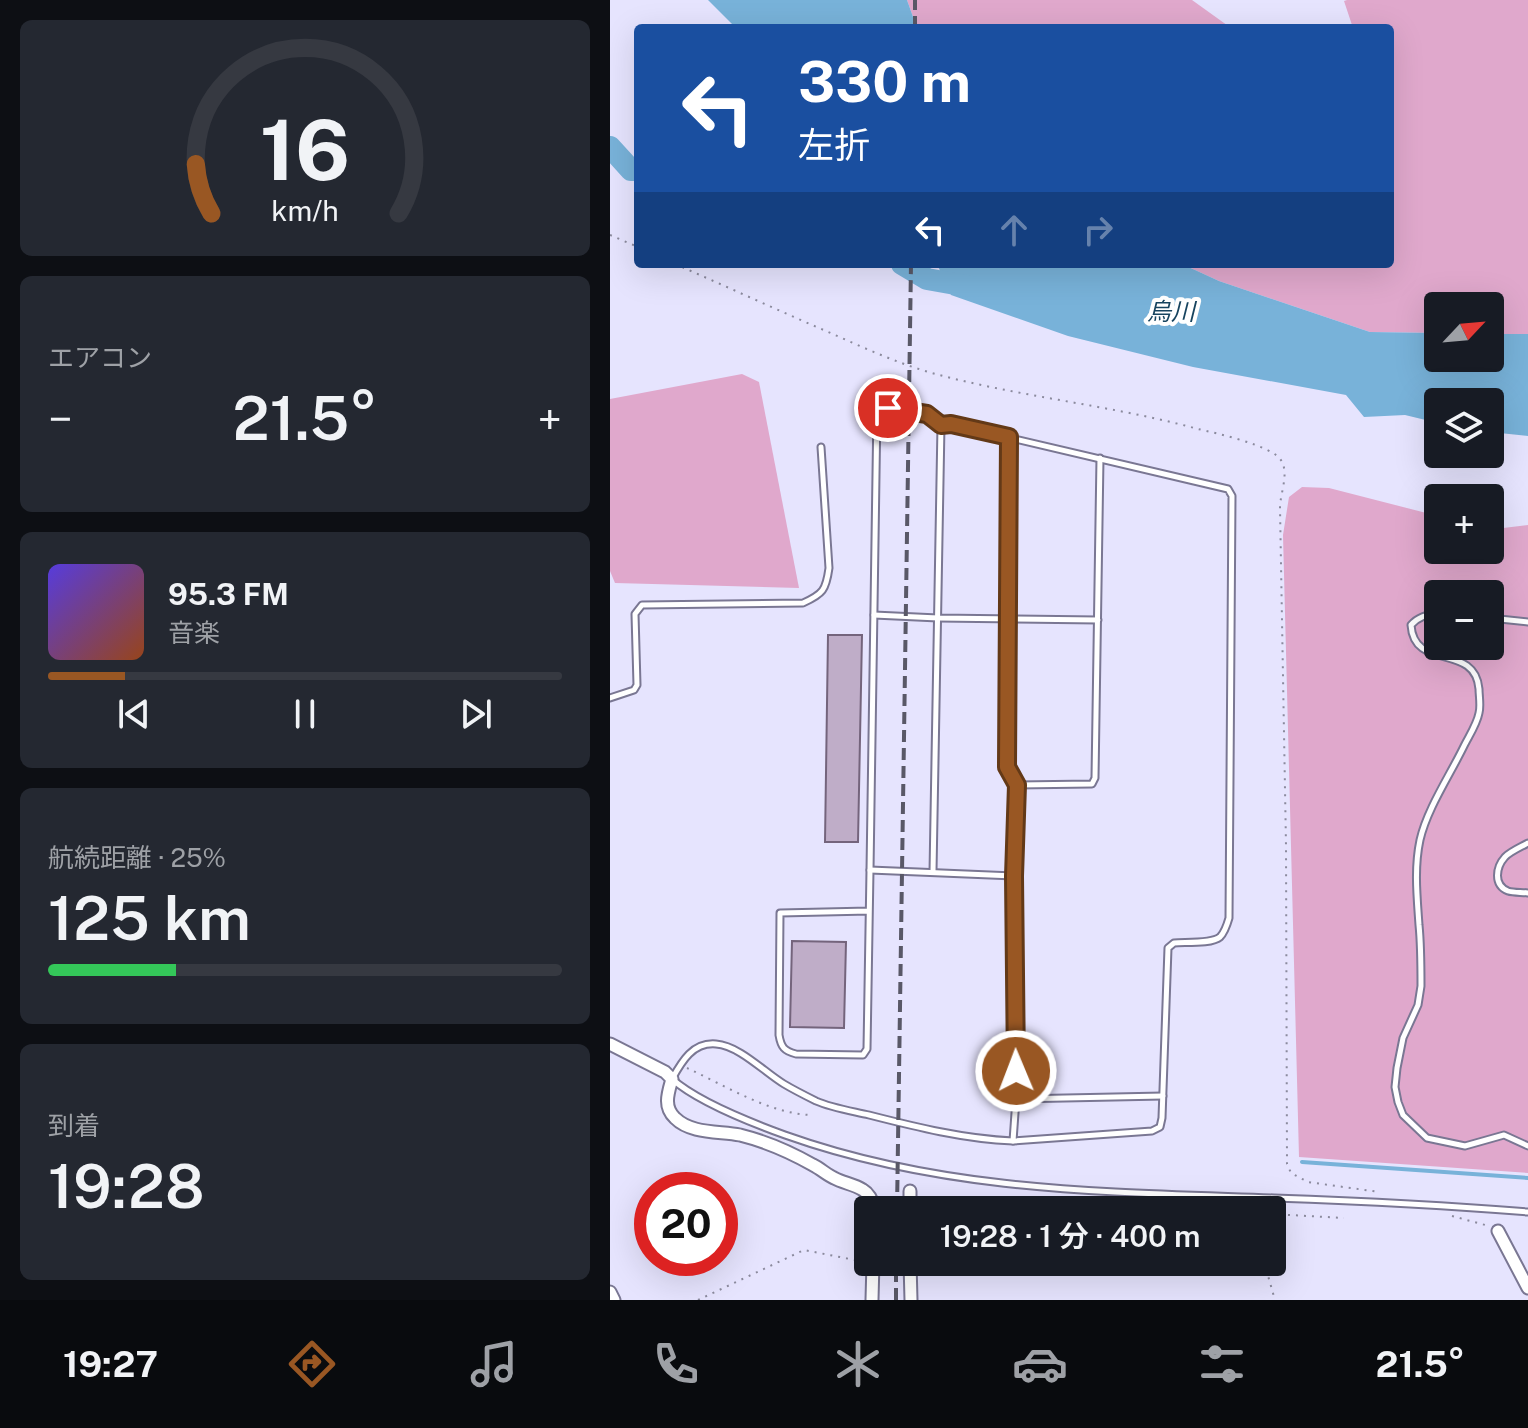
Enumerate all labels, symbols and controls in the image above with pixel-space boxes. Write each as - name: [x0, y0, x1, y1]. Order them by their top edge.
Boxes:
- text: 330 m: [798, 49, 971, 115]
- icon: left: [666, 56, 770, 160]
- text: 16: [260, 101, 350, 199]
- text: 左折: [798, 124, 870, 166]
- text: km/h: [271, 194, 339, 227]
- icon: left: [908, 208, 952, 252]
- icon: ahead: [992, 208, 1036, 252]
- icon: right: [1076, 208, 1120, 252]
- north arrow: [1424, 292, 1504, 372]
- map controls: [1424, 292, 1504, 660]
- water label: 烏川: [1147, 297, 1198, 325]
- text: エアコン: [48, 342, 152, 373]
- pin: [854, 374, 922, 442]
- text: 21.5°: [233, 383, 377, 454]
- icon: arrive: [866, 386, 910, 430]
- button: layers: [1424, 388, 1504, 468]
- text: −: [48, 393, 72, 445]
- text: +: [538, 393, 562, 445]
- button: +: [1424, 484, 1504, 564]
- text: 95.3 FM: [168, 576, 289, 612]
- button: −: [1424, 580, 1504, 660]
- text: 音楽: [168, 617, 220, 648]
- icon: previous: [112, 692, 156, 736]
- icon: pause: [283, 692, 327, 736]
- icon: next: [454, 692, 498, 736]
- text: 航続距離 · 25%: [48, 842, 226, 873]
- text: 125 km: [48, 883, 251, 954]
- position arrow: [974, 1029, 1058, 1113]
- text: 到着: [48, 1110, 100, 1141]
- text: 19:28: [48, 1151, 205, 1222]
- speed limit sign: 20: [634, 1172, 738, 1276]
- text: 19:28 · 1 分 · 400 m: [940, 1218, 1200, 1254]
- icon: directions: [284, 1336, 340, 1392]
- icon: music: [466, 1336, 522, 1392]
- icon: phone: [648, 1336, 704, 1392]
- icon: climate: [830, 1336, 886, 1392]
- icon: car: [1012, 1336, 1068, 1392]
- icon: filters: [1194, 1336, 1250, 1392]
- text: 19:27: [63, 1343, 158, 1385]
- text: 21.5°: [1376, 1343, 1465, 1385]

